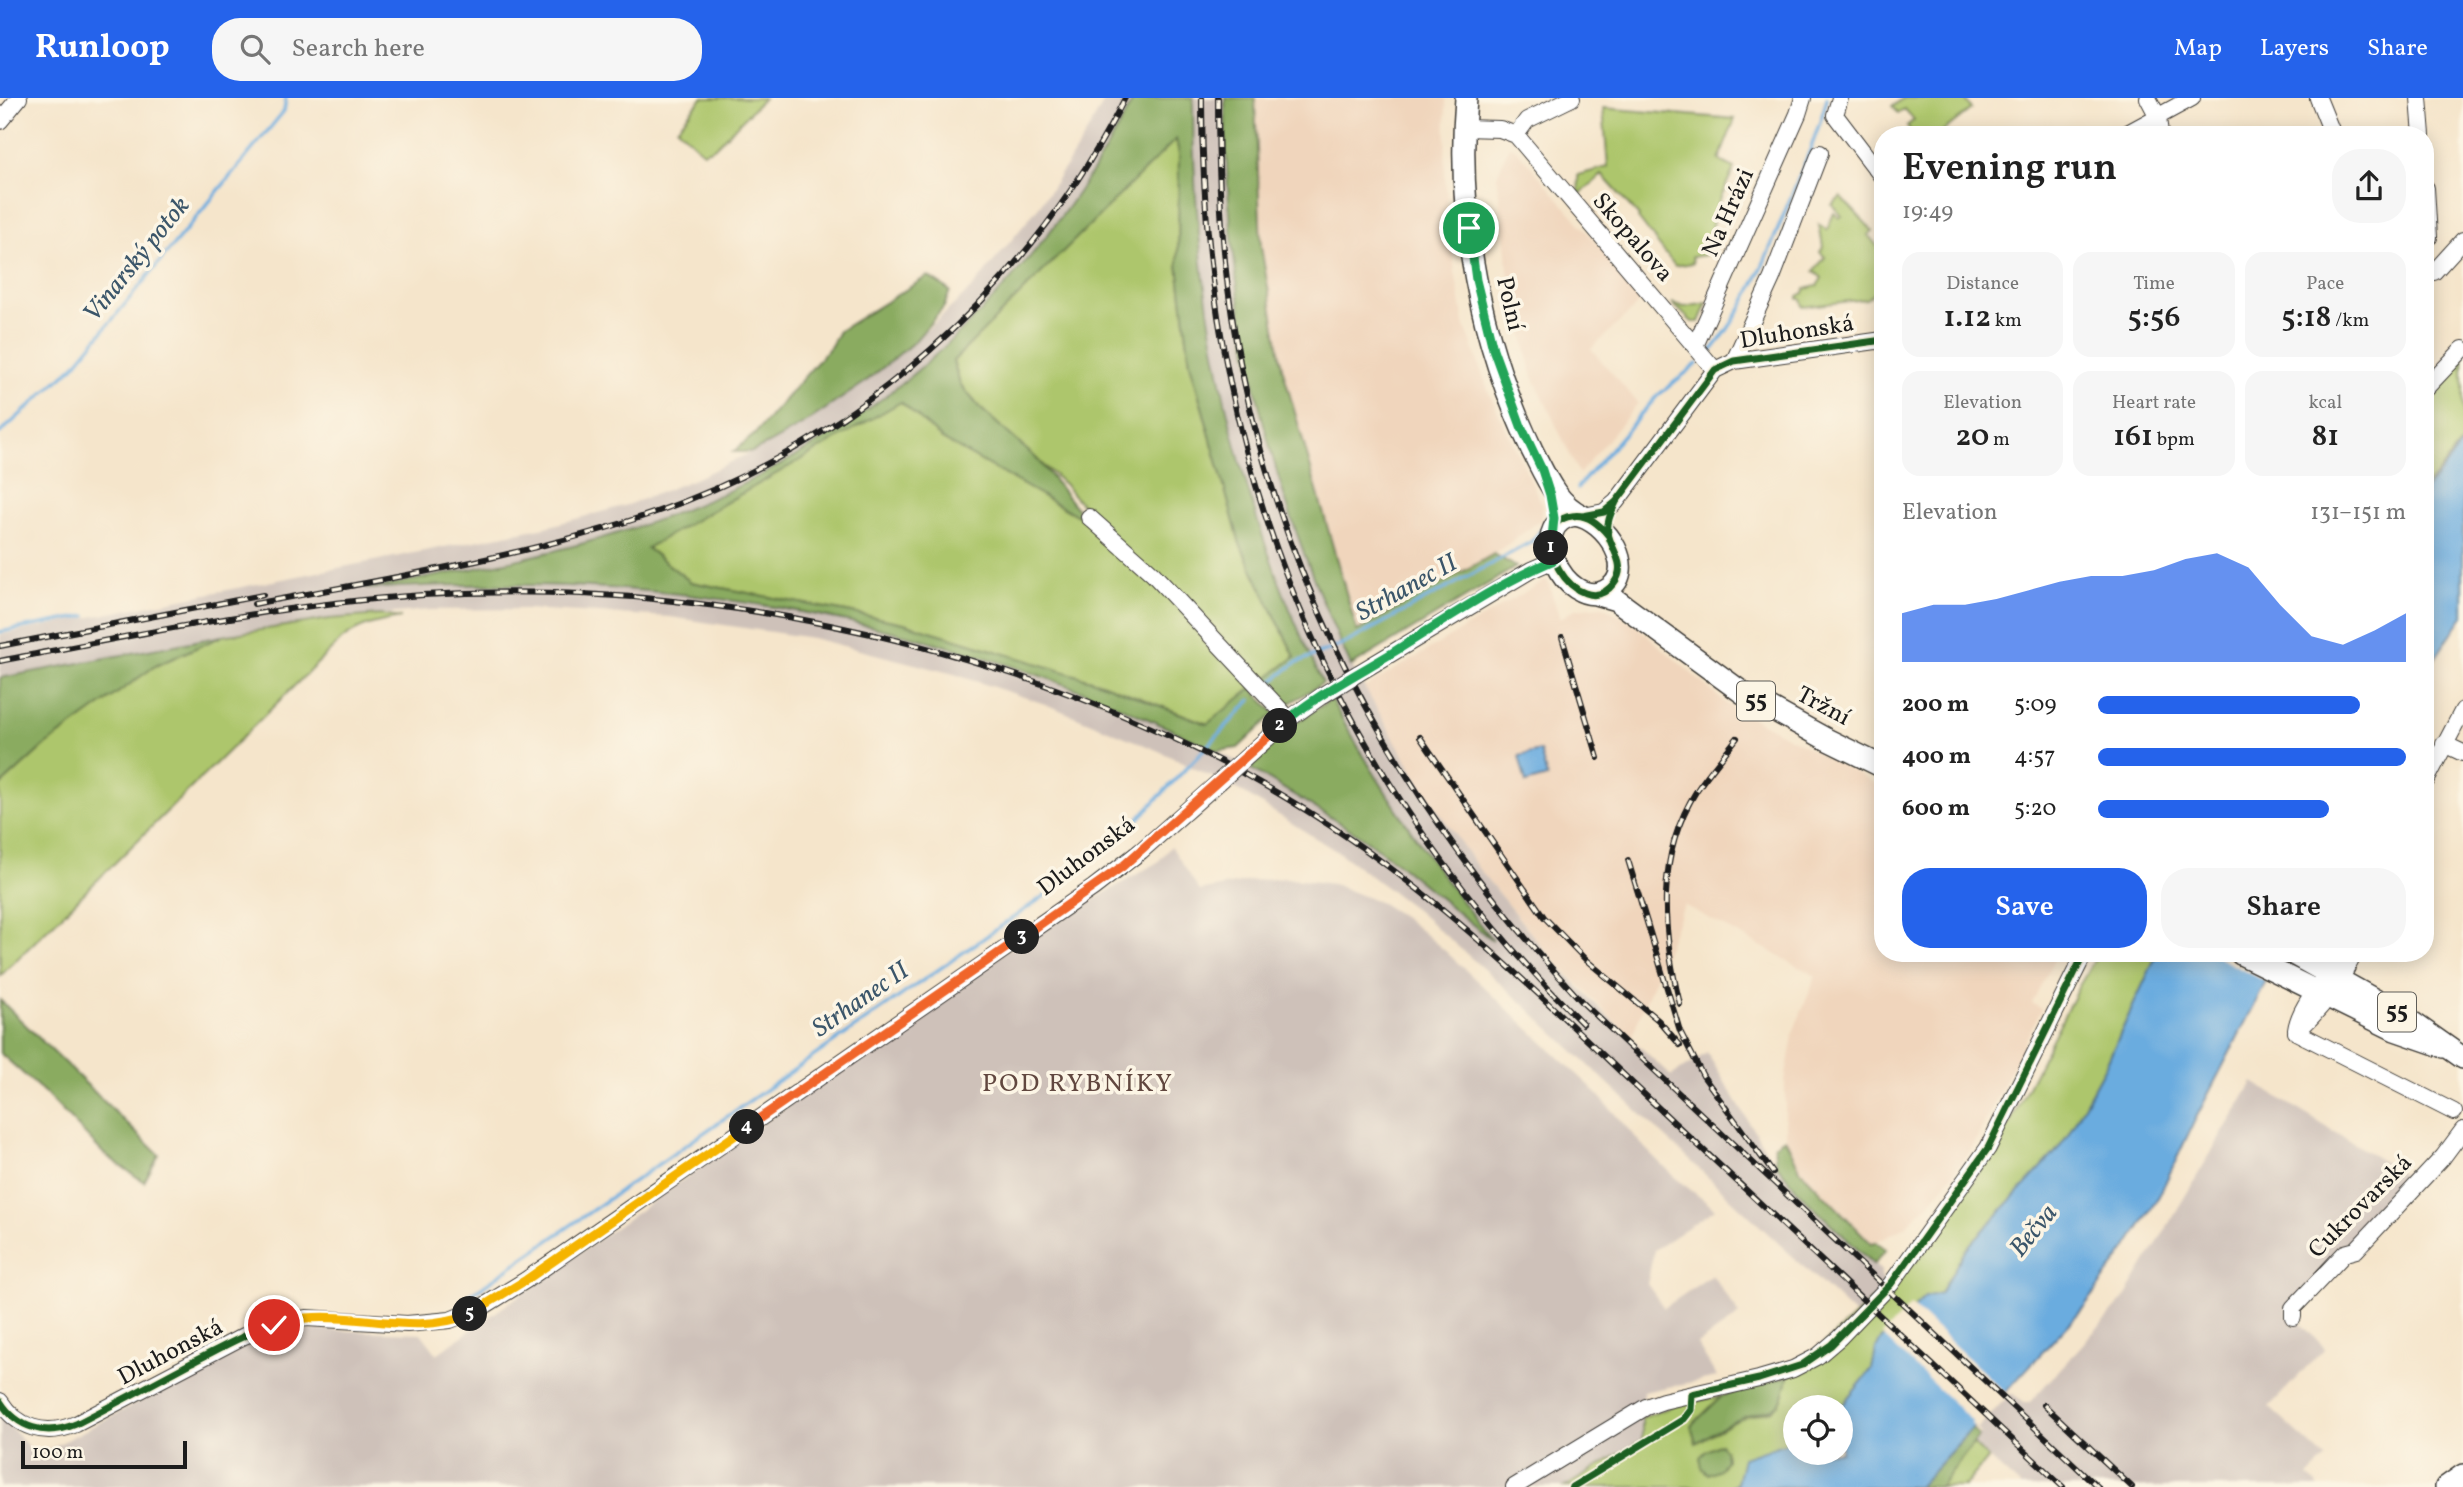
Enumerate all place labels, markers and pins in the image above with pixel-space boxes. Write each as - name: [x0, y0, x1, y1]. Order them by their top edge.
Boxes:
- pin: [1439, 198, 1499, 258]
- pin: 1: [1534, 531, 1568, 566]
- pin: 2: [1262, 708, 1298, 744]
- pin: 3: [1004, 920, 1040, 954]
- pin: 4: [730, 1110, 764, 1144]
- pin: [244, 1295, 304, 1355]
- pin: 5: [452, 1296, 488, 1332]

